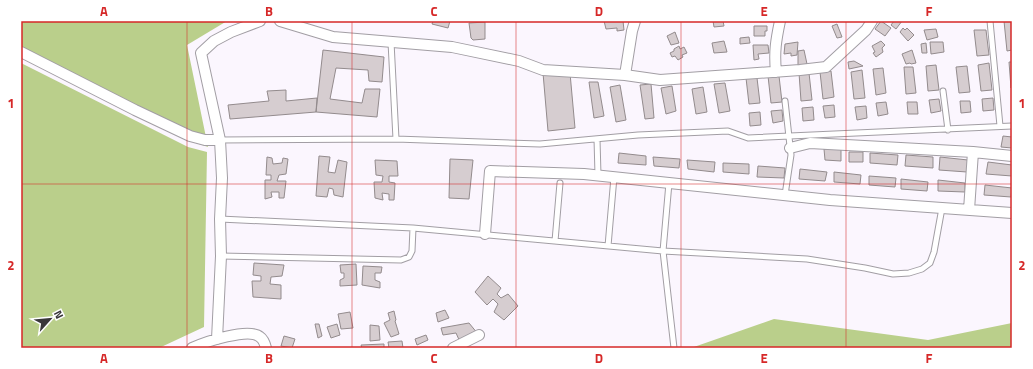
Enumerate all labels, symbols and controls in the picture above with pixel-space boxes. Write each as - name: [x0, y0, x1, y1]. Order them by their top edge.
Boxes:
- text: A: [100, 1, 108, 21]
- text: B: [265, 1, 273, 21]
- text: C: [430, 1, 438, 21]
- text: D: [595, 1, 603, 21]
- text: E: [760, 1, 768, 21]
- text: F: [926, 1, 933, 21]
- text: 1: [7, 93, 15, 113]
- text: 1: [1018, 93, 1026, 113]
- text: 2: [7, 255, 15, 275]
- text: 2: [1018, 255, 1026, 275]
- north arrow: [30, 299, 70, 339]
- text: N: [50, 307, 68, 321]
- text: A: [100, 348, 108, 368]
- text: B: [265, 348, 273, 368]
- text: C: [430, 348, 438, 368]
- text: D: [595, 348, 603, 368]
- text: E: [760, 348, 768, 368]
- text: F: [926, 348, 933, 368]

